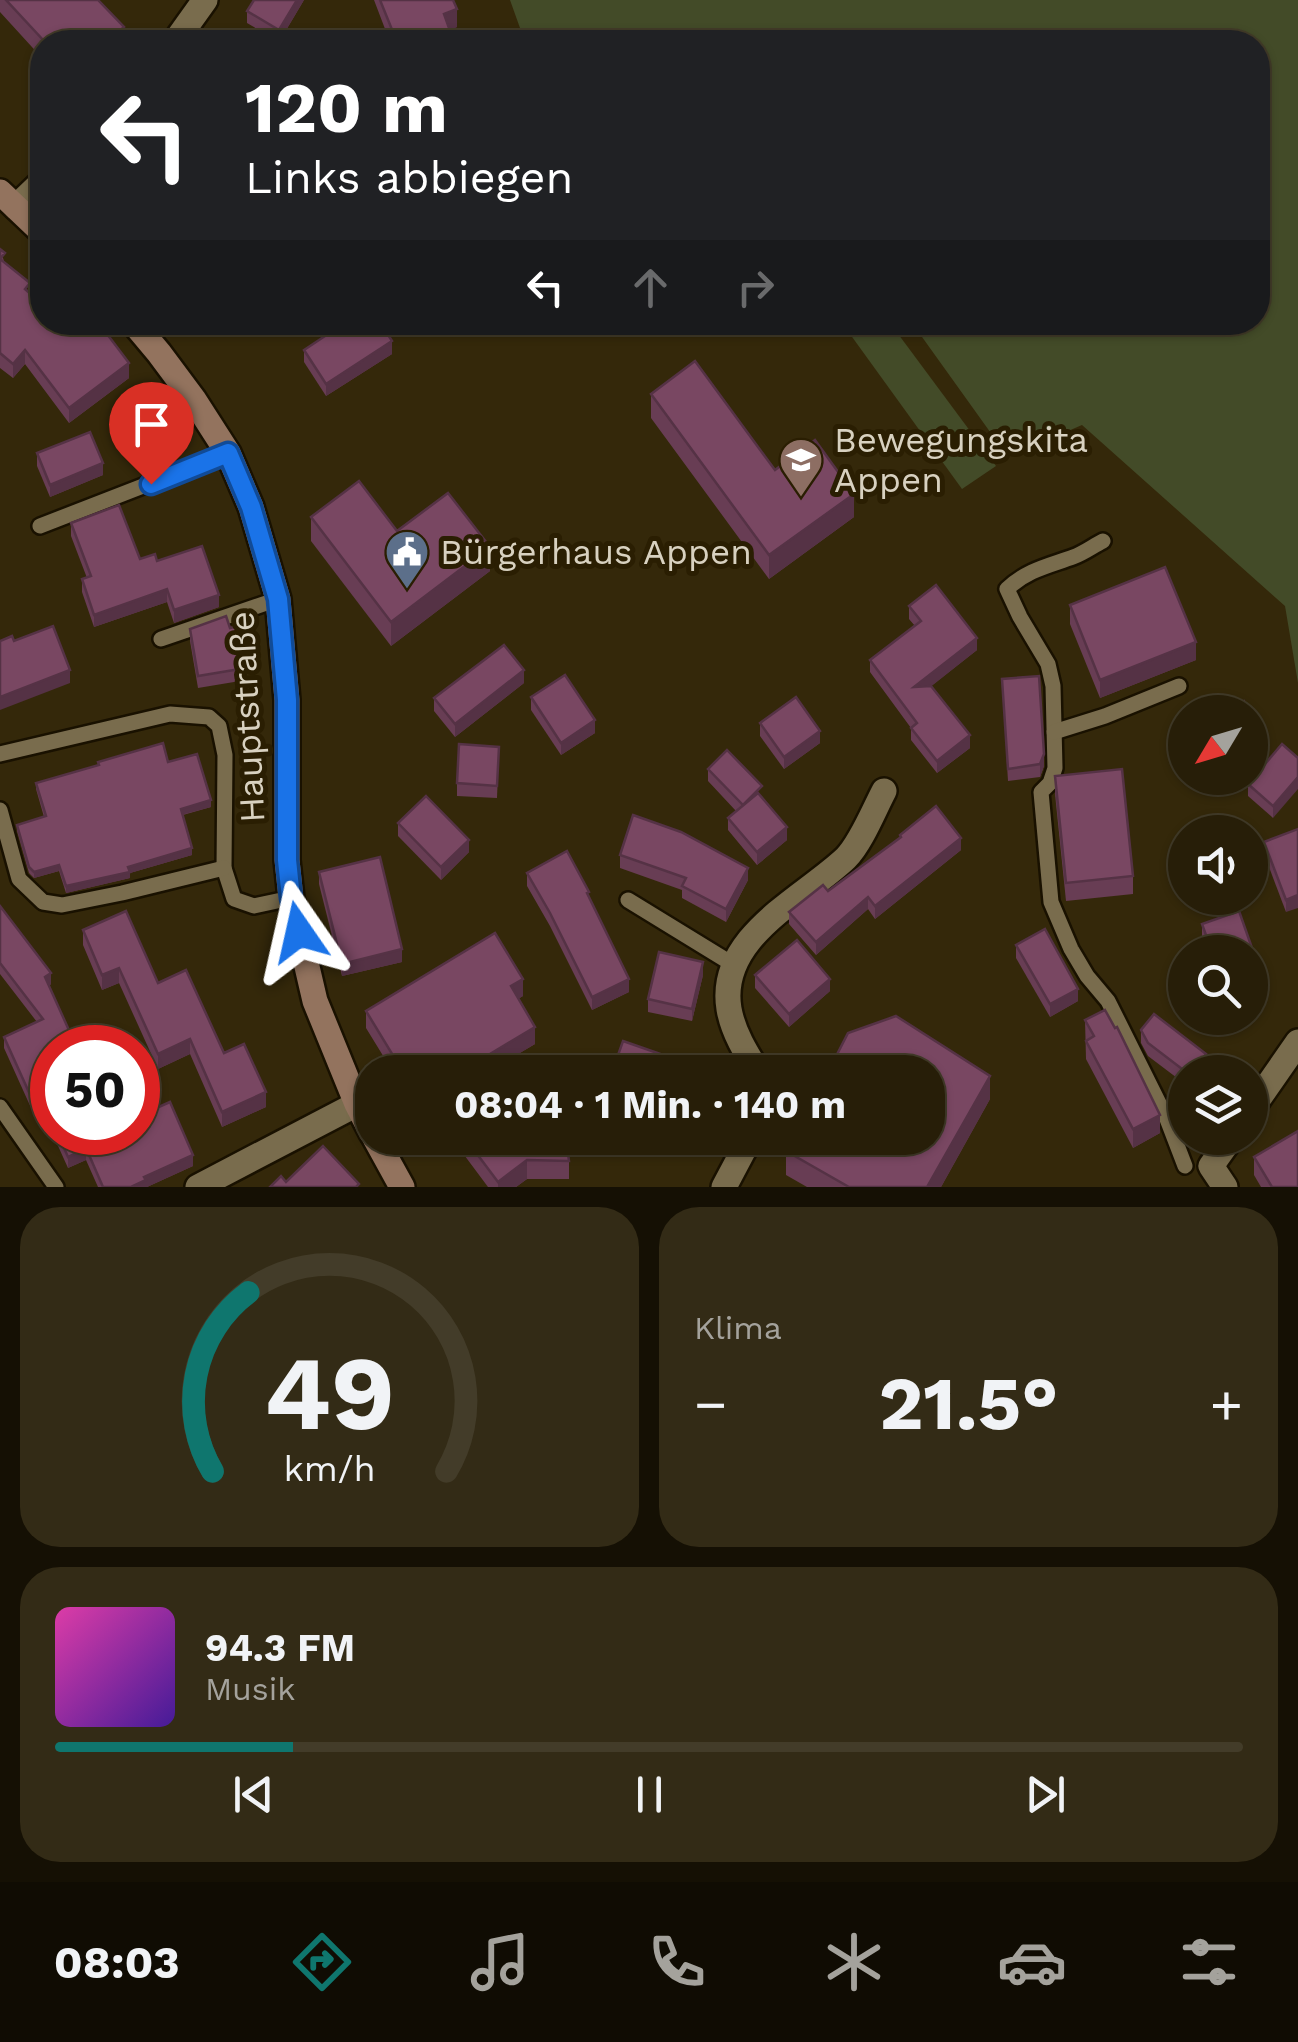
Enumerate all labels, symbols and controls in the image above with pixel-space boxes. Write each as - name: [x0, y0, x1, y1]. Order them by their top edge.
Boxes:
- text: 120 m: [245, 67, 448, 149]
- icon: left: [80, 70, 210, 200]
- text: Links abbiegen: [245, 151, 573, 204]
- icon: left: [518, 260, 573, 315]
- icon: ahead: [623, 260, 678, 315]
- icon: right: [728, 260, 783, 315]
- pin: [109, 382, 194, 485]
- icon: arrive: [124, 397, 179, 452]
- place label: Bewegungskita Appen: [834, 419, 1088, 501]
- school or university icon: Bewegungskita Appen: [778, 437, 824, 498]
- public building icon: Bürgerhaus Appen: [384, 529, 430, 590]
- place label: Bürgerhaus Appen: [440, 531, 752, 573]
- street label: Hauptstraße: [220, 610, 274, 824]
- north arrow: [1168, 695, 1268, 795]
- map controls: [1168, 695, 1268, 1155]
- button: sound: [1168, 815, 1268, 915]
- position arrow: [247, 880, 351, 984]
- button: search: [1168, 935, 1268, 1035]
- speed limit sign: 50: [30, 1025, 160, 1155]
- button: layers: [1168, 1055, 1268, 1155]
- text: 08:04 · 1 Min. · 140 m: [454, 1083, 846, 1127]
- text: Klima: [694, 1309, 782, 1347]
- text: 49: [264, 1332, 395, 1454]
- text: 21.5°: [879, 1359, 1058, 1447]
- text: −: [694, 1372, 727, 1436]
- text: +: [1210, 1372, 1243, 1436]
- text: km/h: [283, 1448, 376, 1490]
- text: 94.3 FM: [205, 1626, 355, 1670]
- text: Musik: [205, 1670, 295, 1708]
- icon: previous: [226, 1767, 281, 1822]
- icon: pause: [622, 1767, 677, 1822]
- icon: next: [1018, 1767, 1073, 1822]
- icon: directions: [287, 1927, 357, 1997]
- icon: music: [465, 1927, 535, 1997]
- icon: phone: [642, 1927, 712, 1997]
- icon: climate: [819, 1927, 889, 1997]
- icon: car: [997, 1927, 1067, 1997]
- icon: filters: [1174, 1927, 1244, 1997]
- text: 08:03: [54, 1936, 180, 1989]

